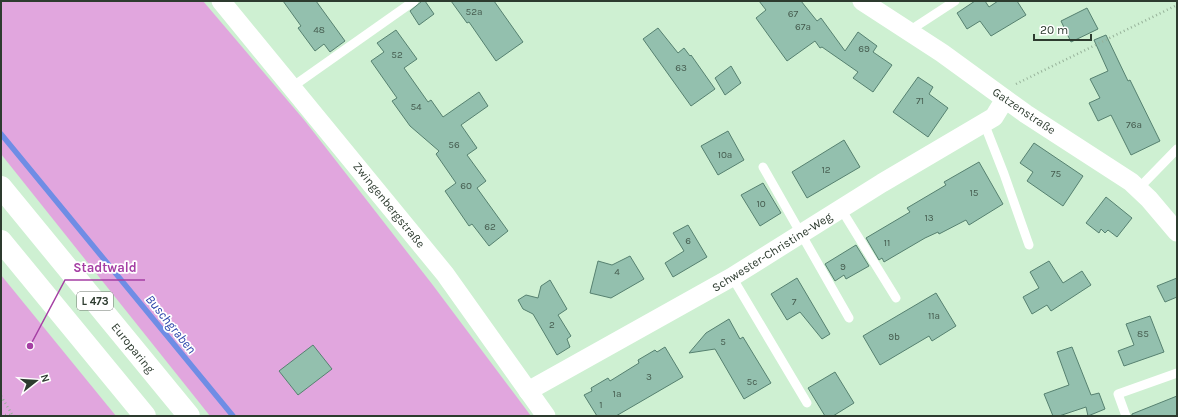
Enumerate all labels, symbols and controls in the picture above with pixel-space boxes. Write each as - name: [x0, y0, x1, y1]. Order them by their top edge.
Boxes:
- house number: 52a: [466, 6, 482, 18]
- house number: 67: [788, 8, 799, 20]
- scale bar: [1034, 16, 1091, 42]
- house number: 67a: [795, 21, 811, 33]
- text: 20 m: [1040, 23, 1068, 37]
- house number: 48: [313, 24, 325, 36]
- house number: 69: [858, 43, 870, 55]
- house number: 52: [391, 49, 403, 61]
- house number: 63: [675, 62, 687, 74]
- street label: Gatzenstraße: [990, 85, 1058, 137]
- house number: 71: [916, 95, 924, 107]
- house number: 54: [410, 101, 422, 113]
- house number: 76a: [1126, 119, 1142, 131]
- house number: 56: [448, 139, 460, 151]
- house number: 10a: [718, 149, 732, 161]
- street label: Zwingenbergstraße: [350, 159, 428, 251]
- house number: 12: [821, 164, 831, 176]
- house number: 75: [1051, 168, 1062, 180]
- house number: 60: [460, 180, 472, 192]
- house number: 15: [970, 187, 979, 199]
- house number: 10: [756, 198, 766, 210]
- street label: Schwester-Christine-Weg: [709, 209, 835, 295]
- house number: 13: [924, 212, 934, 224]
- house number: 62: [484, 221, 496, 233]
- house number: 6: [685, 235, 691, 247]
- house number: 11: [884, 237, 890, 249]
- callout: Stadtwald: [65, 255, 145, 280]
- text: Stadtwald: [73, 260, 137, 275]
- house number: 9: [840, 261, 846, 273]
- house number: 4: [614, 266, 620, 278]
- road number: L 473: [77, 292, 113, 310]
- water label: Buschgraben: [143, 292, 199, 356]
- house number: 7: [792, 296, 797, 308]
- house number: 11a: [928, 310, 940, 322]
- house number: 2: [549, 319, 555, 331]
- street label: Europaring: [109, 320, 158, 376]
- house number: 85: [1137, 328, 1149, 340]
- house number: 9b: [888, 331, 900, 343]
- house number: 5: [720, 336, 726, 348]
- north arrow: [16, 361, 56, 401]
- house number: 3: [646, 371, 652, 383]
- text: N: [38, 373, 52, 384]
- house number: 5c: [747, 376, 757, 388]
- house number: 1a: [613, 388, 621, 400]
- house number: 1: [599, 399, 603, 411]

